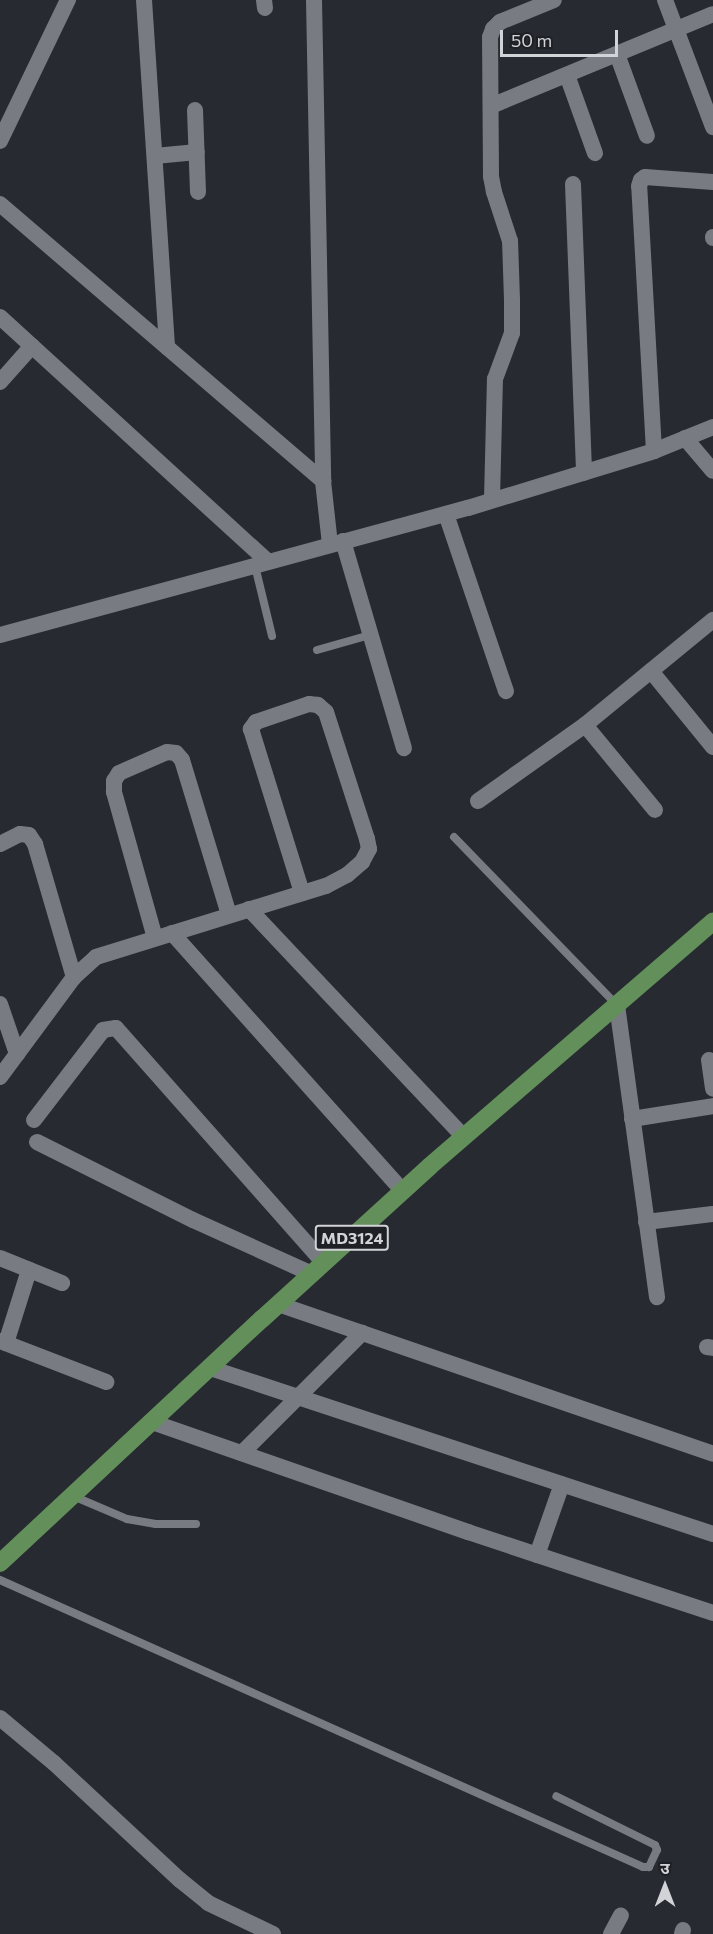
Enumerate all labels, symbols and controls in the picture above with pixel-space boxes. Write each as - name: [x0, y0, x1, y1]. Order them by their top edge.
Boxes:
- scale bar: [503, 18, 622, 56]
- text: 50 m: [511, 29, 552, 51]
- road number: MD3124: [314, 1225, 389, 1251]
- north arrow: [635, 1856, 695, 1916]
- text: उ: [660, 1858, 670, 1877]

